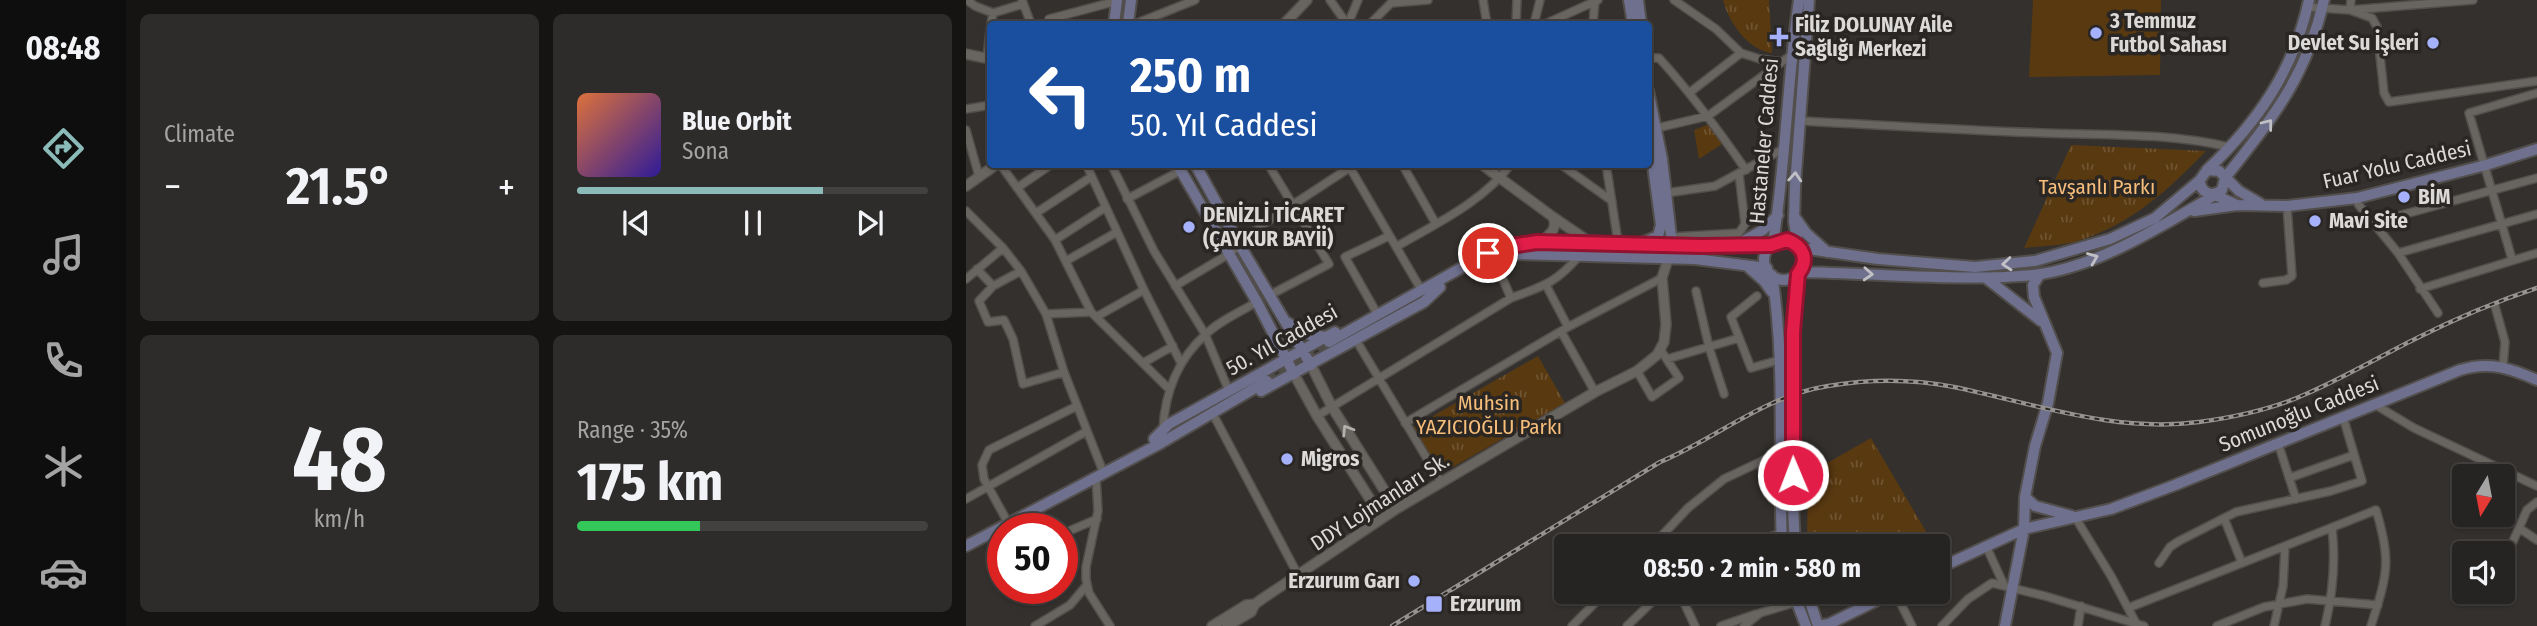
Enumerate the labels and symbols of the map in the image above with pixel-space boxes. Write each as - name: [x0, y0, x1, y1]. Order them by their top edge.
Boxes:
- place label: 3 Temmuz Futbol Sahası: [2109, 8, 2227, 58]
- place label: Filiz DOLUNAY Aile Sağlığı Merkezi: [1795, 12, 1953, 62]
- marker: 3 Temmuz Futbol Sahası: [2088, 25, 2104, 41]
- marker: Filiz DOLUNAY Aile Sağlığı Merkezi: [1769, 27, 1789, 47]
- place label: Devlet Su İşleri: [2288, 29, 2419, 56]
- marker: Devlet Su İşleri: [2425, 35, 2441, 51]
- street label: Hastaneler Caddesi: [1744, 57, 1784, 225]
- one-way arrow: [2259, 120, 2272, 132]
- street label: Fuar Yolu Caddesi: [2320, 135, 2474, 195]
- one-way arrow: [1788, 171, 1803, 182]
- park label: Tavşanlı Parkı: [2039, 174, 2155, 200]
- place label: BİM: [2418, 183, 2451, 210]
- marker: BİM: [2396, 189, 2412, 205]
- place label: DENİZLİ TİCARET (ÇAYKUR BAYİİ): [1203, 201, 1345, 252]
- place label: Mavi Site: [2329, 208, 2408, 234]
- marker: Mavi Site: [2307, 213, 2323, 229]
- marker: DENİZLİ TİCARET (ÇAYKUR BAYİİ): [1181, 219, 1197, 235]
- pin: [1458, 223, 1518, 283]
- one-way arrow: [2086, 252, 2099, 266]
- one-way arrow: [2001, 256, 2012, 271]
- one-way arrow: [1863, 266, 1874, 281]
- street label: 50. Yıl Caddesi: [1222, 299, 1342, 381]
- street label: Somunoğlu Caddesi: [2215, 370, 2383, 458]
- park label: Muhsin YAZICIOĞLU Parkı: [1416, 390, 1562, 440]
- one-way arrow: [1342, 425, 1355, 438]
- position arrow: [1756, 438, 1830, 512]
- place label: Migros: [1301, 446, 1360, 472]
- street label: DDY Lojmanları Sk.: [1306, 448, 1454, 556]
- marker: Migros: [1279, 451, 1295, 467]
- north arrow: [2452, 464, 2515, 527]
- speed limit sign: 50: [987, 513, 1078, 604]
- place label: Erzurum Garı: [1288, 568, 1400, 594]
- marker: Erzurum Garı: [1406, 573, 1422, 589]
- place label: Erzurum: [1450, 591, 1521, 617]
- marker: Erzurum: [1424, 594, 1444, 614]

